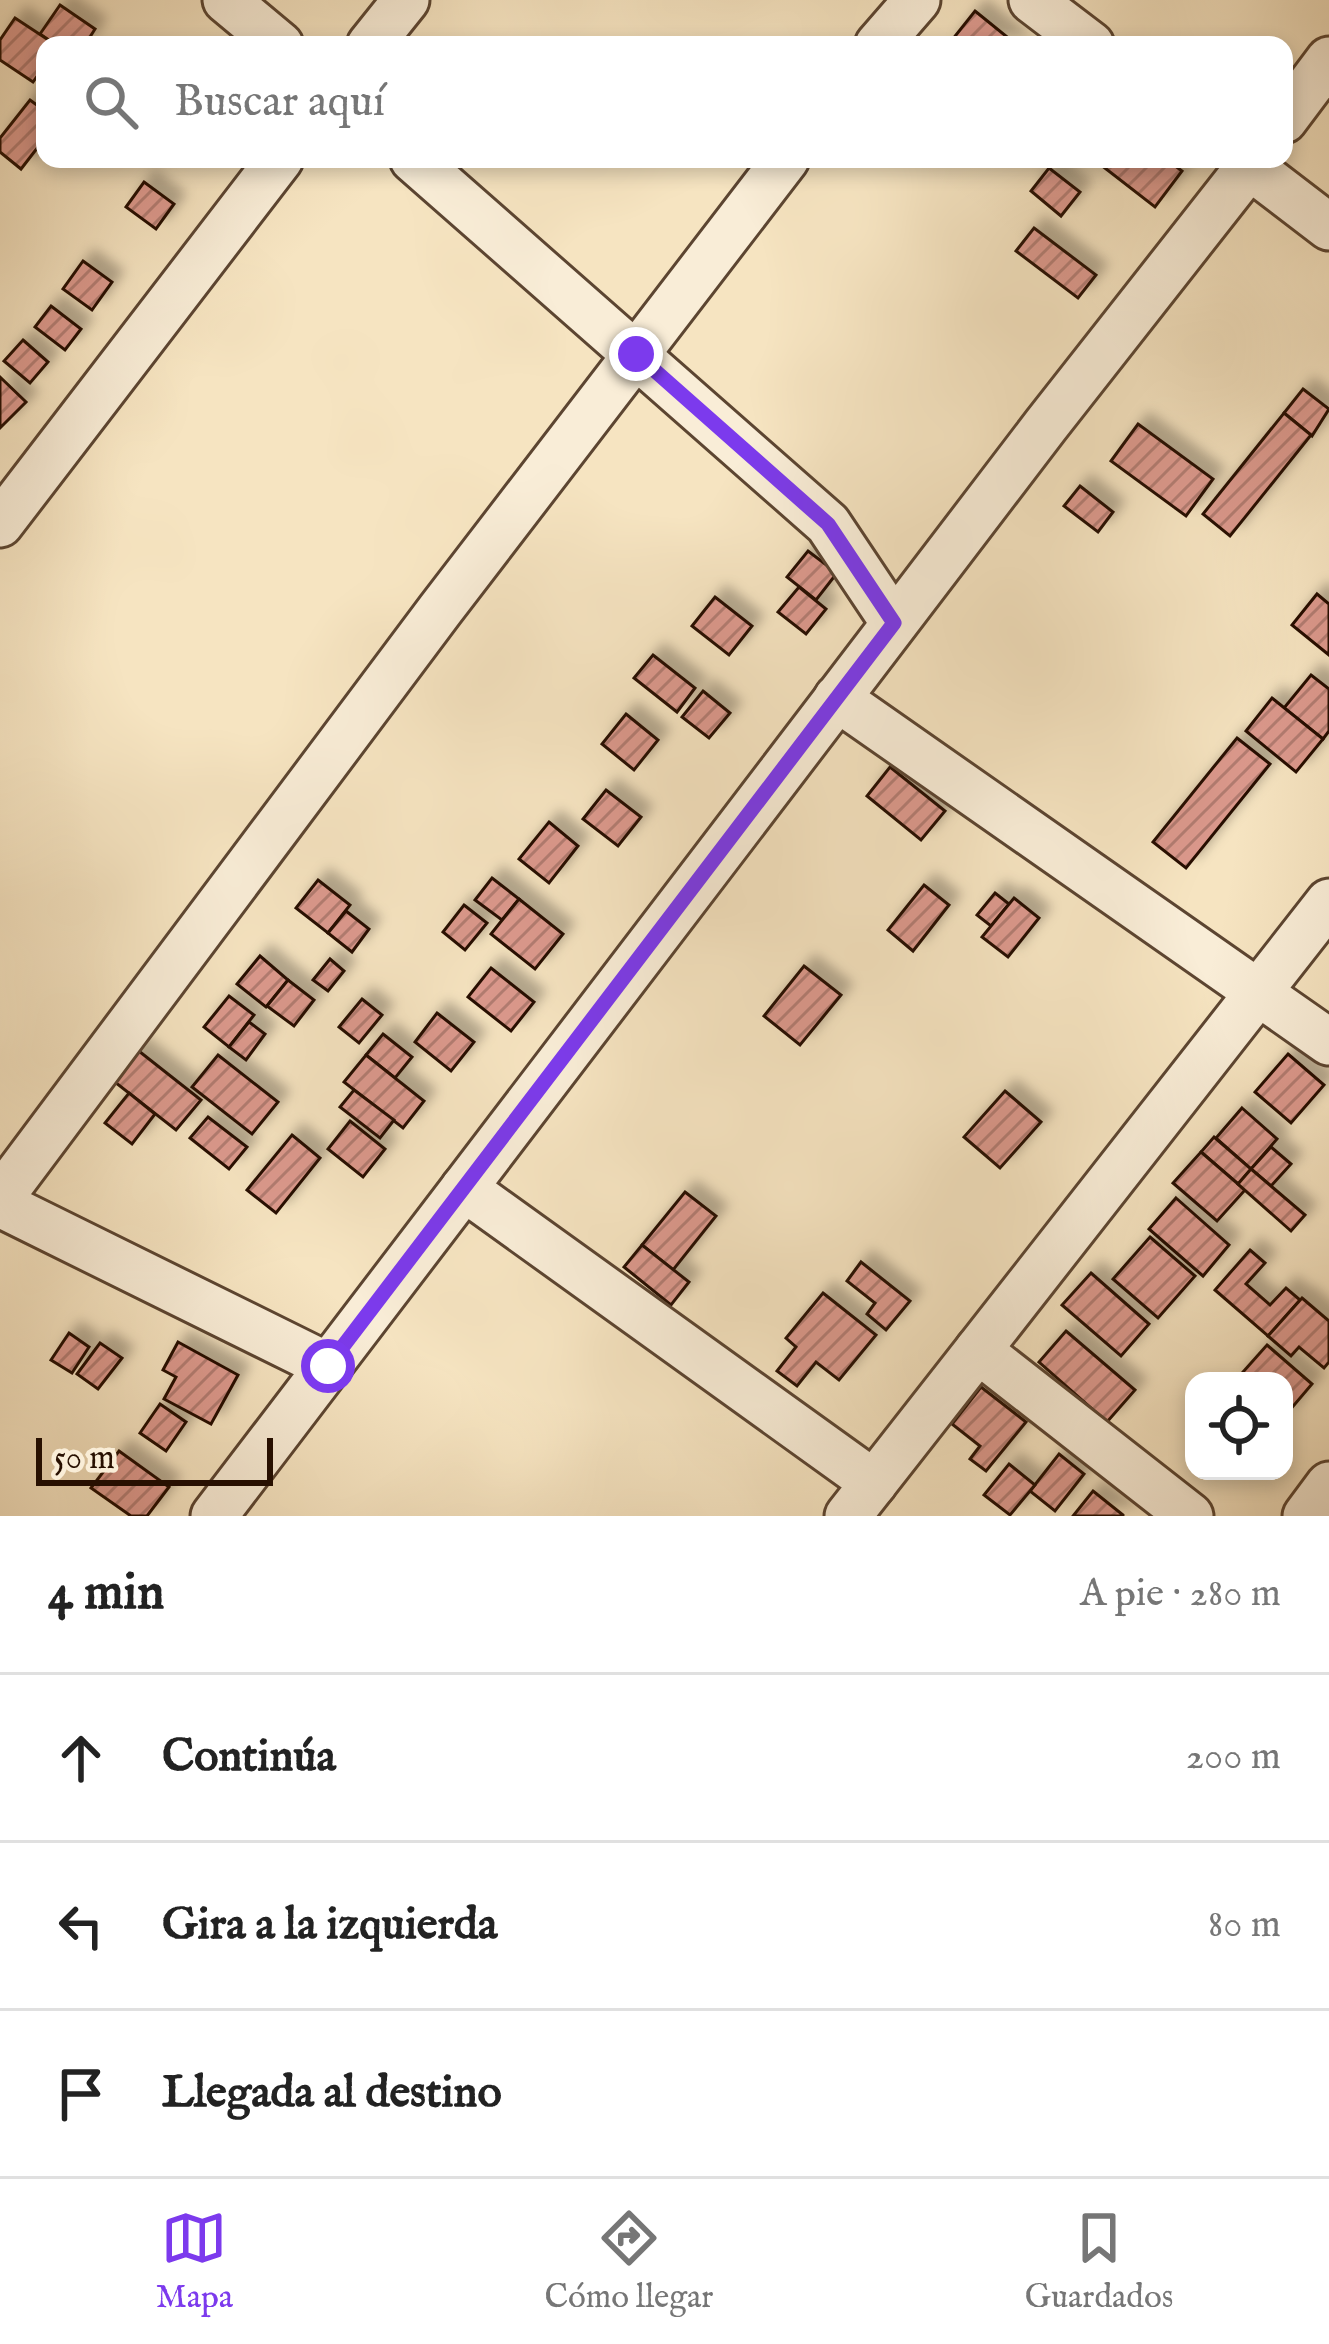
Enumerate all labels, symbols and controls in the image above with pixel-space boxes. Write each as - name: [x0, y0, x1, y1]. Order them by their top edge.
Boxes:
- search box: [36, 36, 1293, 168]
- icon: search: [78, 69, 144, 135]
- text: Buscar aquí: [174, 74, 385, 131]
- route end: [609, 327, 663, 381]
- route start: [301, 1339, 355, 1393]
- map controls: [1185, 1372, 1293, 1480]
- button: locate: [1185, 1372, 1293, 1480]
- scale bar: [36, 1432, 273, 1485]
- text: 50 m: [54, 1438, 115, 1480]
- text: 4 min: [48, 1562, 164, 1627]
- text: A pie · 280 m: [1080, 1570, 1281, 1619]
- icon: ahead: [48, 1725, 114, 1791]
- text: Continúa: [162, 1729, 336, 1786]
- text: 200 m: [1186, 1733, 1281, 1782]
- icon: left: [48, 1893, 114, 1959]
- text: Gira a la izquierda: [162, 1897, 497, 1954]
- text: 80 m: [1208, 1901, 1281, 1950]
- icon: arrive: [48, 2061, 114, 2127]
- text: Llegada al destino: [162, 2065, 502, 2122]
- tab: Mapa: [156, 2205, 233, 2319]
- tab: Cómo llegar: [544, 2205, 713, 2319]
- tab: Guardados: [1025, 2205, 1173, 2319]

